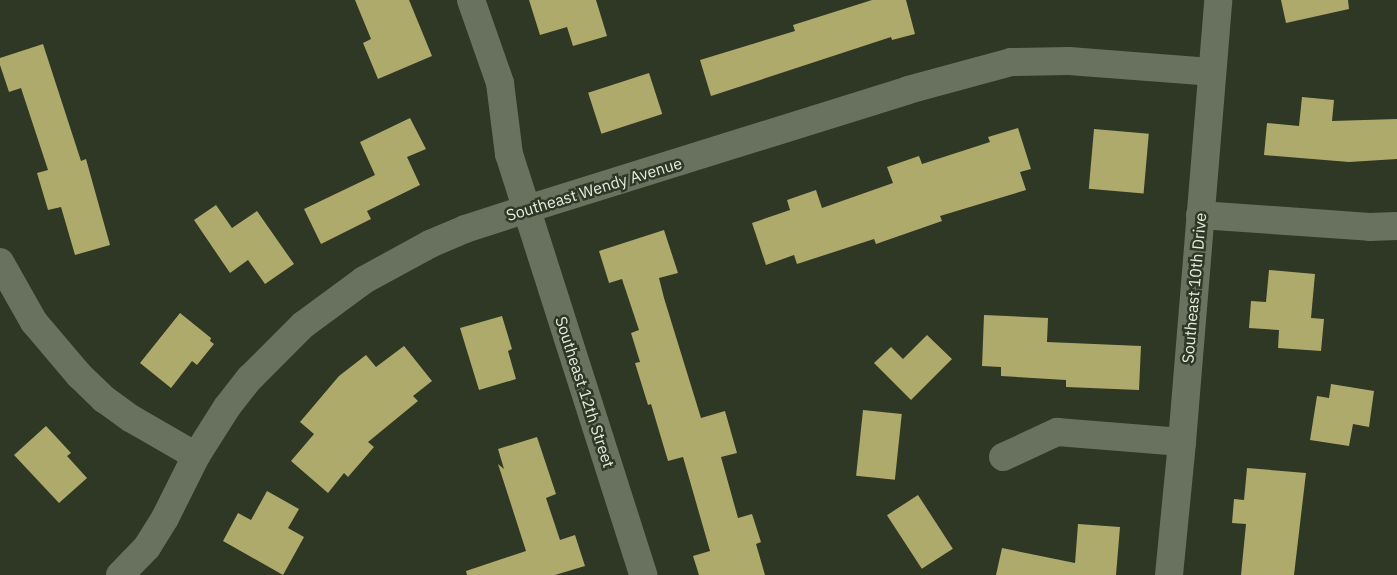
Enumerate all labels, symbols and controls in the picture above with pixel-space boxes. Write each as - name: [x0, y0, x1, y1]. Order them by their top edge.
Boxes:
- street label: Southeast Wendy Avenue: [504, 153, 684, 225]
- street label: Southeast 10th Drive: [1178, 212, 1210, 364]
- street label: Southeast 12th Street: [551, 314, 619, 470]

